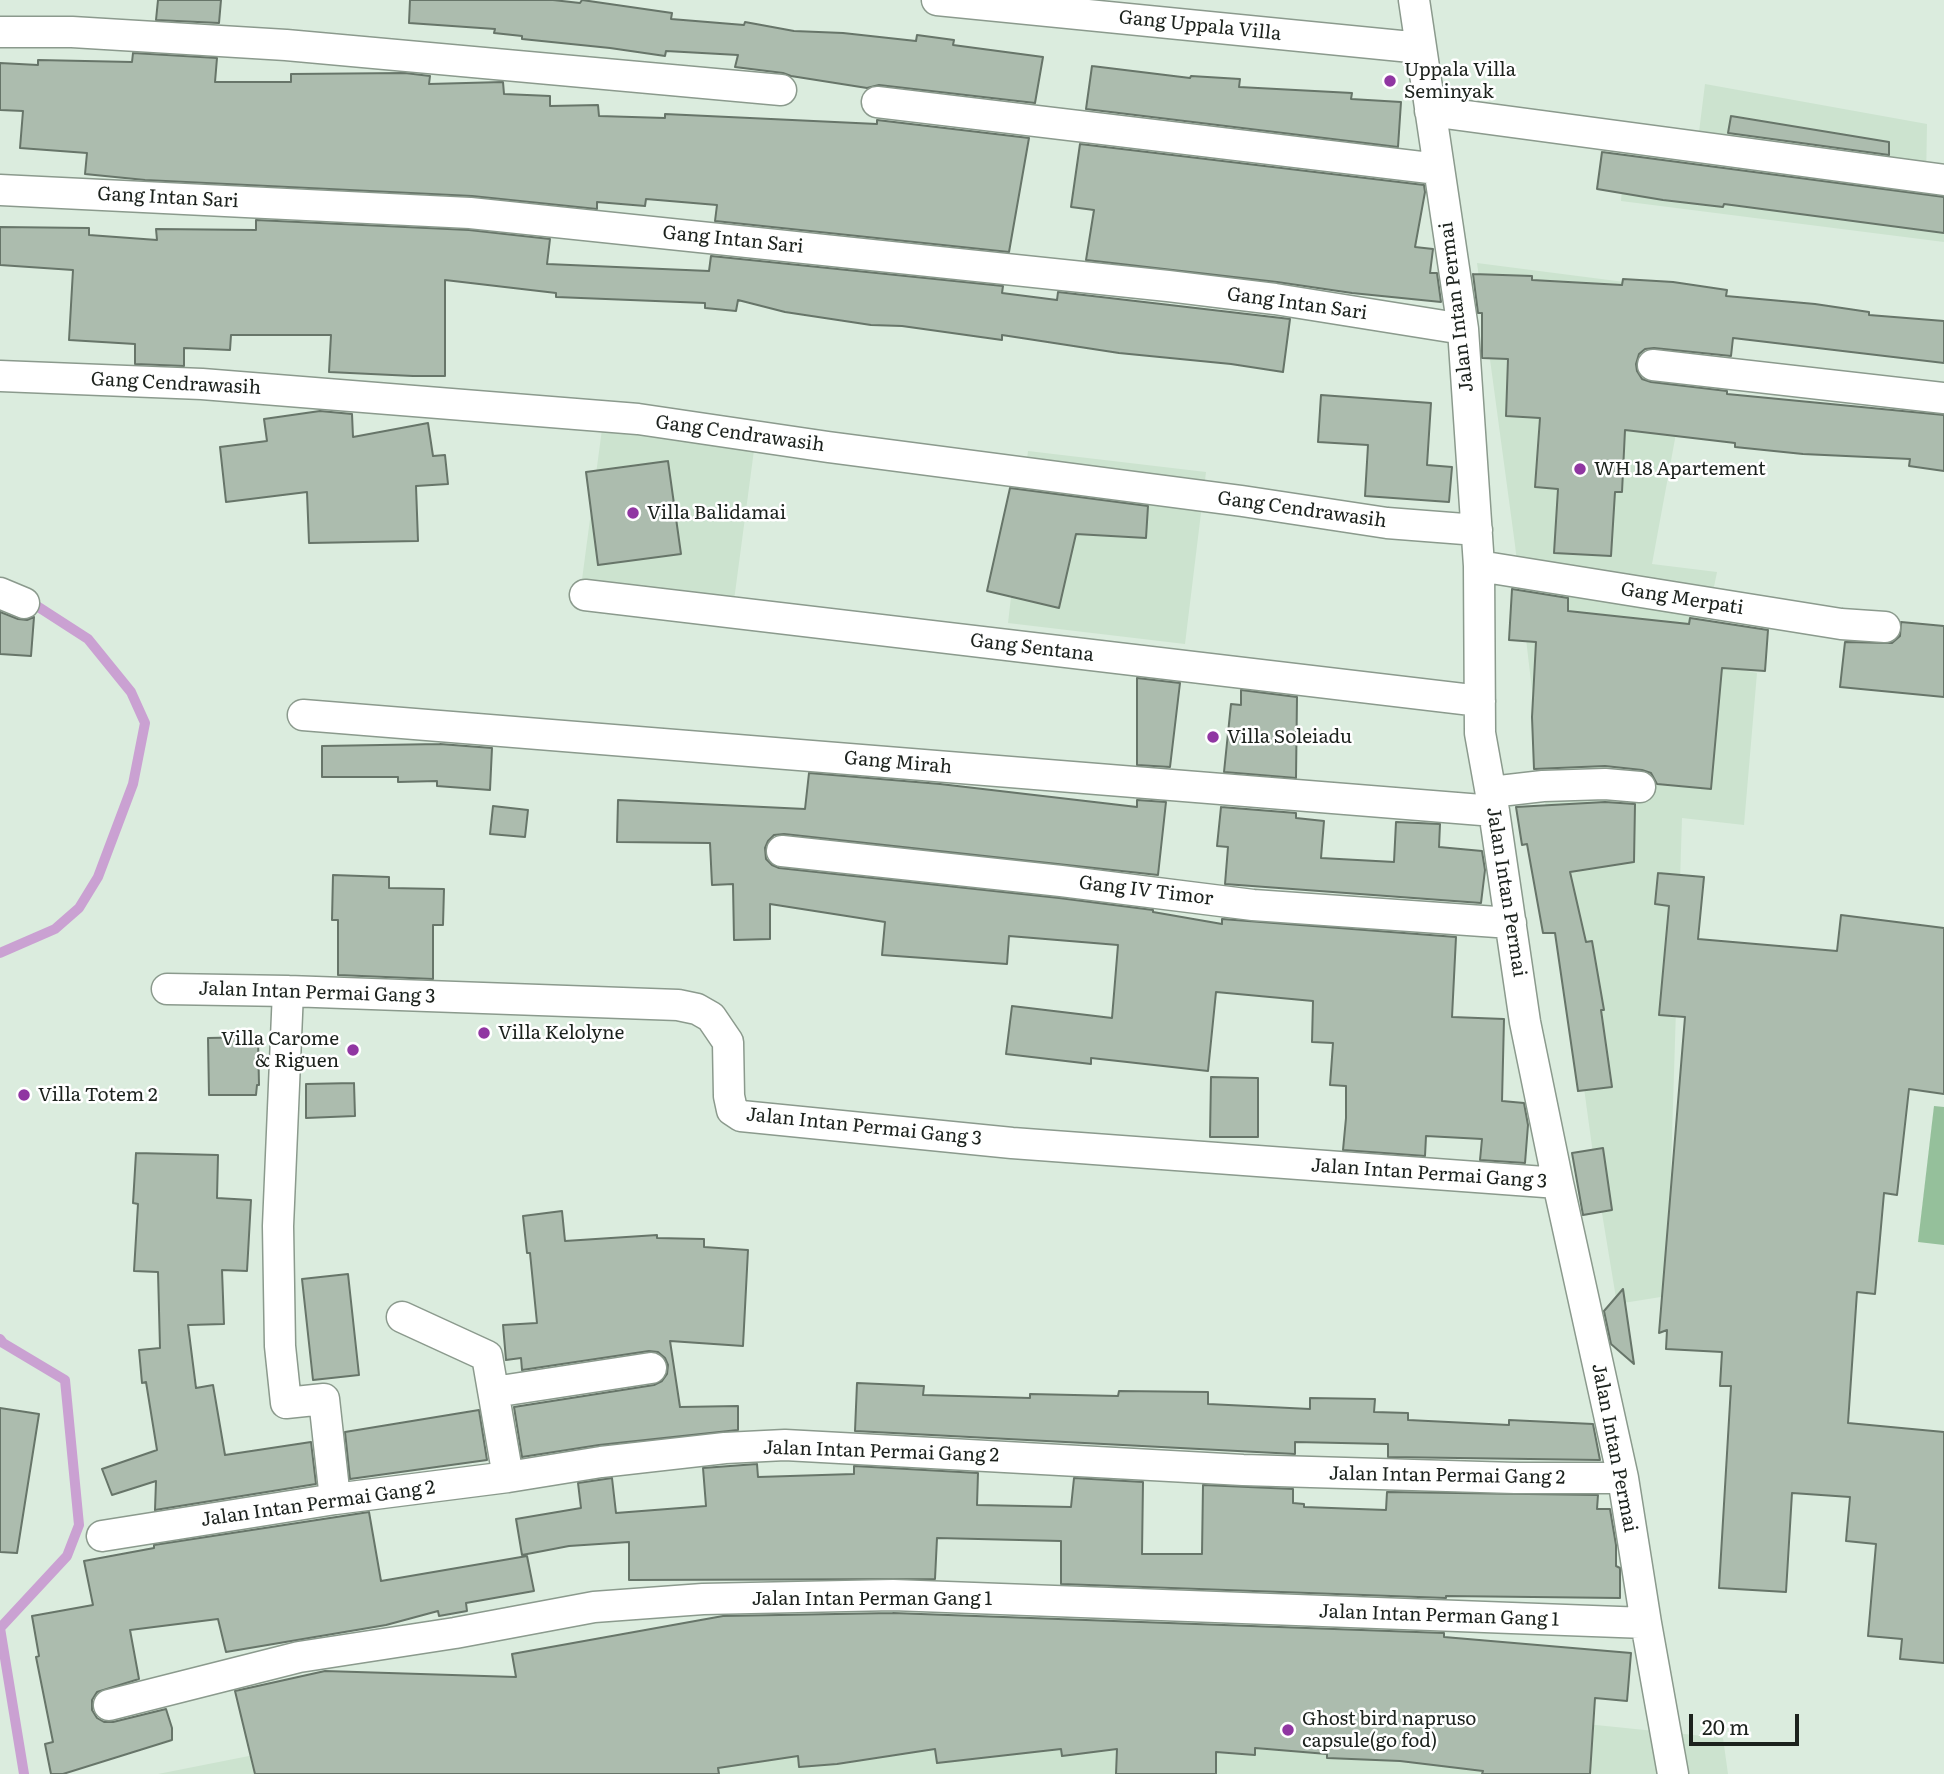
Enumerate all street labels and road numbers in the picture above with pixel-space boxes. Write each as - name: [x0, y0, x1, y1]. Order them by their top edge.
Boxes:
- street label: Gang Uppala Villa: [1118, 6, 1282, 46]
- street label: Gang Intan Sari: [97, 183, 239, 213]
- street label: Jalan Intan Permai: [1435, 220, 1479, 394]
- street label: Gang Intan Sari: [661, 221, 805, 259]
- street label: Gang Intan Sari: [1225, 283, 1369, 325]
- street label: Gang Cendrawasih: [90, 368, 262, 400]
- street label: Gang Cendrawasih: [654, 411, 826, 457]
- street label: Gang Cendrawasih: [1216, 487, 1388, 533]
- street label: Gang Merpati: [1619, 578, 1745, 620]
- street label: Gang Sentana: [969, 629, 1095, 667]
- street label: Gang Mirah: [843, 747, 953, 779]
- street label: Jalan Intan Permai: [1481, 805, 1531, 979]
- street label: Gang IV Timor: [1077, 871, 1215, 911]
- street label: Jalan Intan Permai Gang 3: [198, 977, 436, 1009]
- street label: Jalan Intan Permai Gang 3: [745, 1103, 983, 1151]
- street label: Jalan Intan Permai Gang 3: [1310, 1154, 1548, 1194]
- street label: Jalan Intan Permai: [1586, 1362, 1642, 1534]
- street label: Jalan Intan Permai Gang 2: [762, 1436, 1000, 1468]
- street label: Jalan Intan Permai Gang 2: [1329, 1463, 1565, 1489]
- street label: Jalan Intan Permai Gang 2: [199, 1476, 437, 1532]
- street label: Jalan Intan Perman Gang 1: [752, 1588, 992, 1610]
- street label: Jalan Intan Perman Gang 1: [1318, 1600, 1560, 1632]

